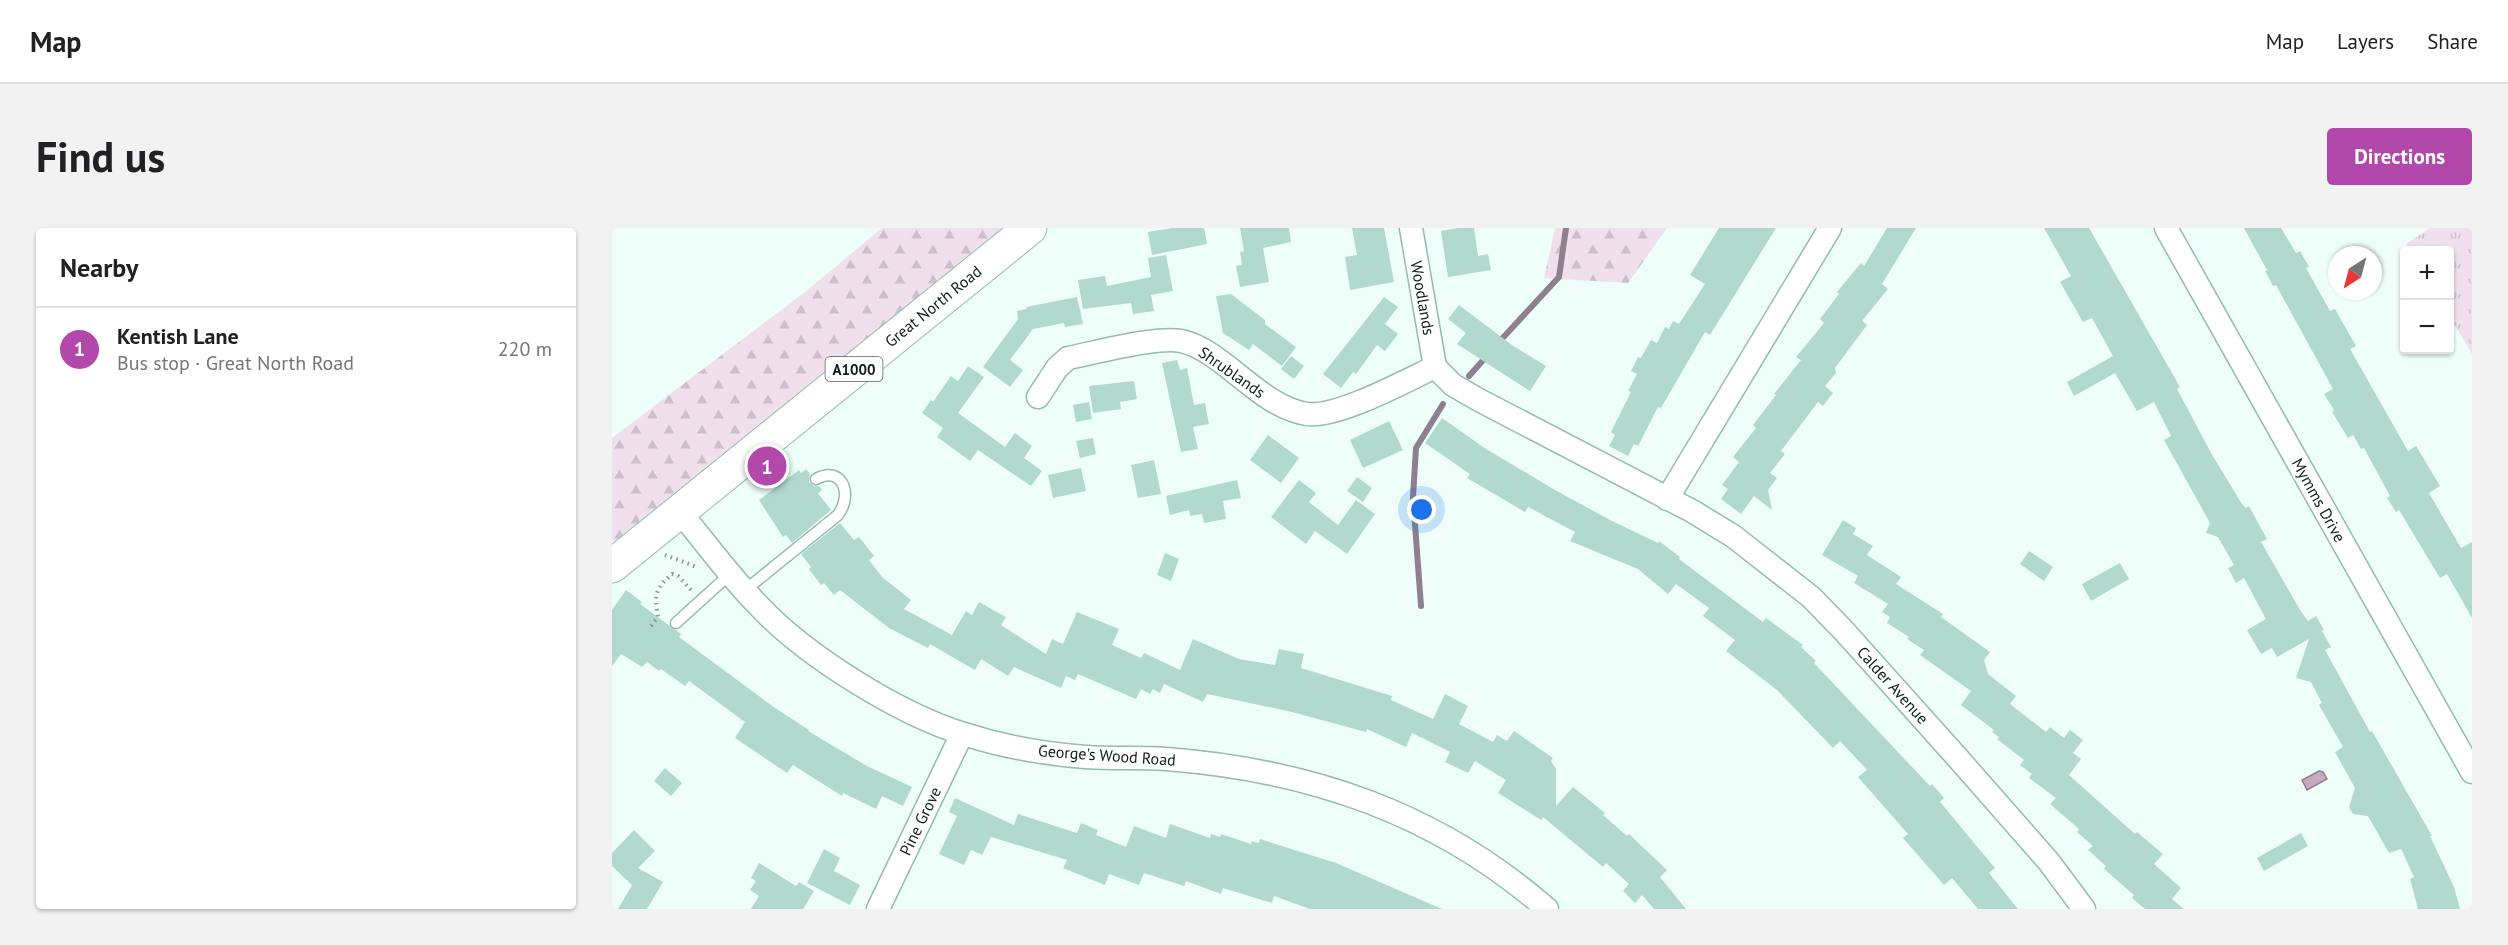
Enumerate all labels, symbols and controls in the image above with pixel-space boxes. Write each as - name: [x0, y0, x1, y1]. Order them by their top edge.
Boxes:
- text: Map: [30, 23, 81, 60]
- text: Map: [2266, 28, 2304, 55]
- text: Layers: [2337, 28, 2394, 55]
- text: Share: [2427, 28, 2478, 55]
- button: Directions: [2327, 128, 2472, 185]
- text: Find us: [36, 129, 165, 184]
- north arrow: [2328, 246, 2382, 300]
- map controls: [2400, 246, 2454, 354]
- button: +: [2400, 246, 2454, 300]
- text: Nearby: [60, 251, 138, 284]
- street label: Woodlands: [1407, 259, 1439, 337]
- street label: Great North Road: [881, 261, 985, 351]
- button: −: [2400, 300, 2454, 354]
- text: Kentish Lane: [117, 322, 239, 350]
- text: 1: [74, 336, 85, 362]
- text: 220 m: [498, 336, 552, 362]
- street label: Shrublands: [1195, 342, 1269, 402]
- text: Bus stop · Great North Road: [117, 350, 354, 376]
- road number: A1000: [826, 357, 882, 381]
- pin: 1: [748, 444, 786, 488]
- street label: Mymms Drive: [2288, 454, 2350, 546]
- your location: [1407, 495, 1436, 524]
- street label: Calder Avenue: [1853, 642, 1933, 728]
- street label: George's Wood Road: [1037, 740, 1177, 770]
- street label: Pine Grove: [895, 784, 945, 858]

